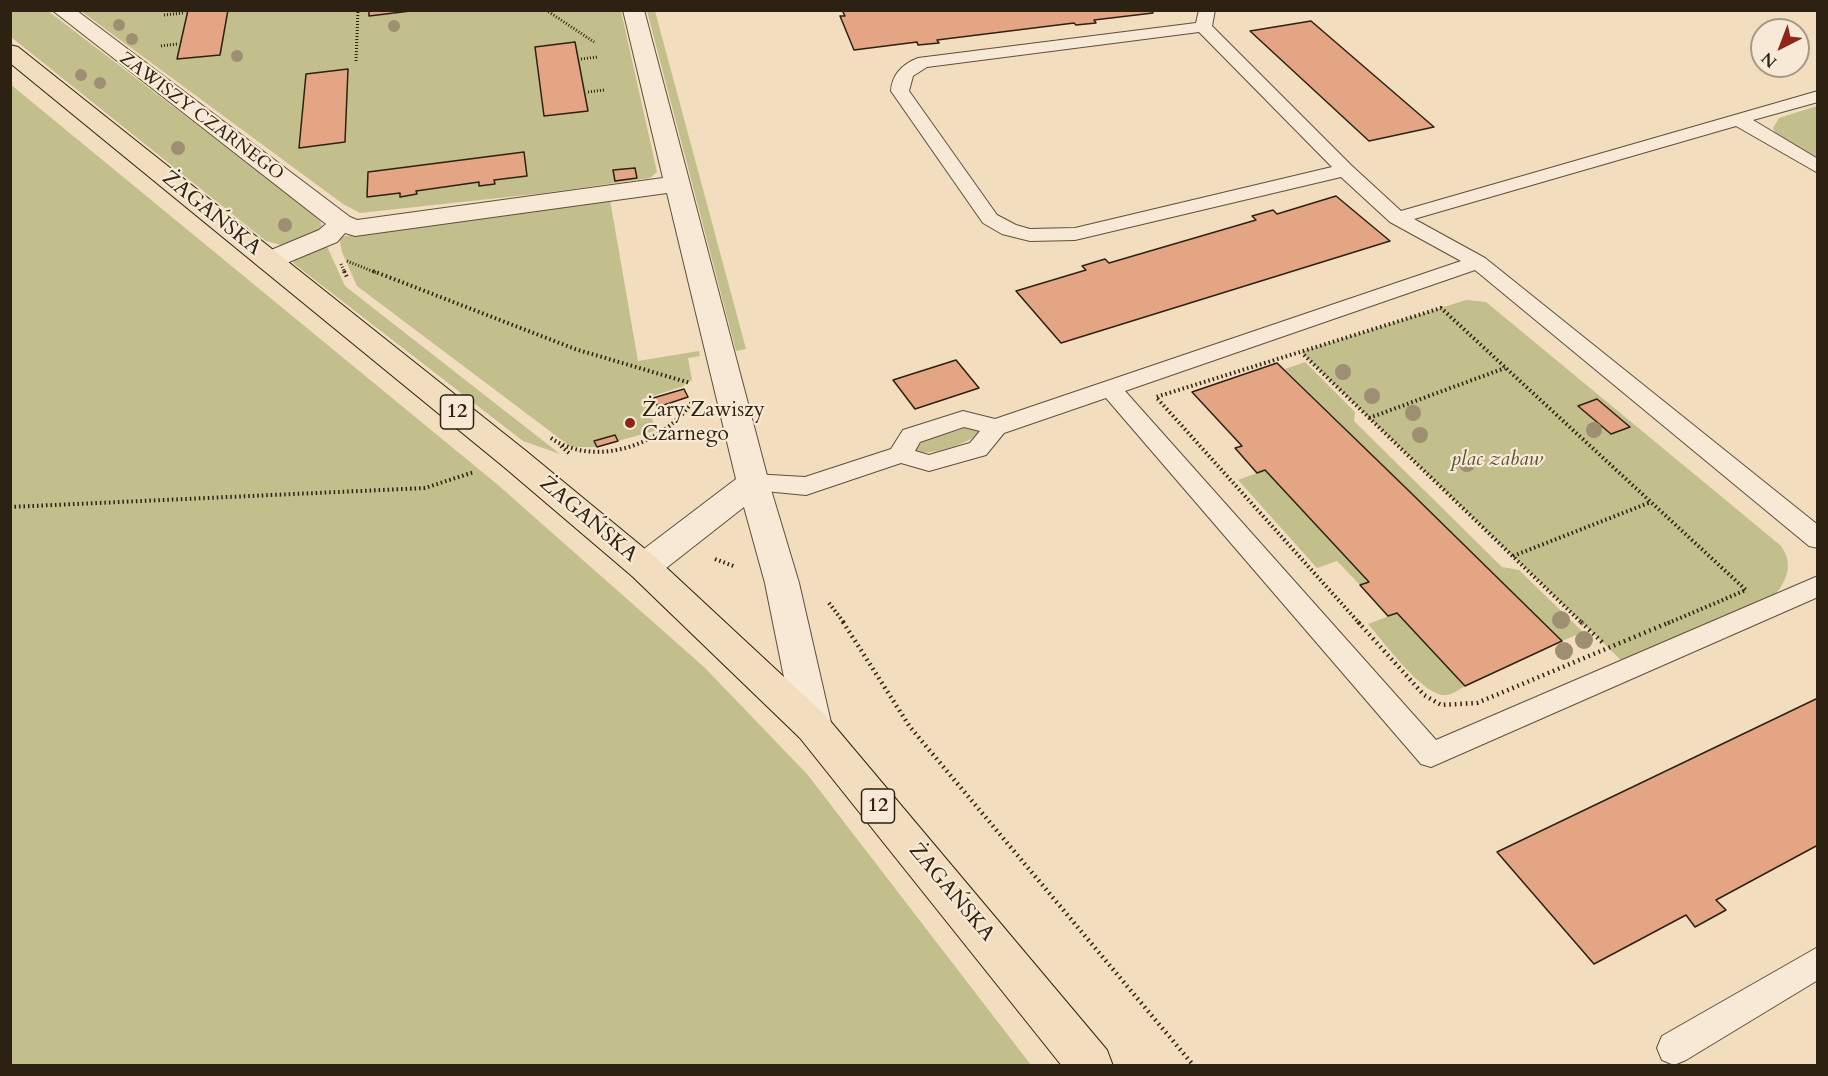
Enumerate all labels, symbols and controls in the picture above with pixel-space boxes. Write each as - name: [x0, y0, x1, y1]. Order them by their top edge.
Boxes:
- north arrow: [1750, 18, 1810, 78]
- text: N: [1757, 47, 1782, 73]
- street label: ZAWISZY CZARNEGO: [115, 48, 287, 186]
- street label: ŻAGAŃSKA: [156, 166, 266, 262]
- road number: 12: [440, 395, 474, 429]
- place label: Żary Zawiszy Czarnego: [642, 398, 765, 448]
- marker: Żary Zawiszy Czarnego: [623, 416, 637, 430]
- park label: plac zabaw: [1451, 447, 1543, 473]
- street label: ŻAGAŃSKA: [534, 472, 642, 568]
- road number: 12: [862, 789, 894, 823]
- street label: ŻAGAŃSKA: [903, 839, 999, 947]

